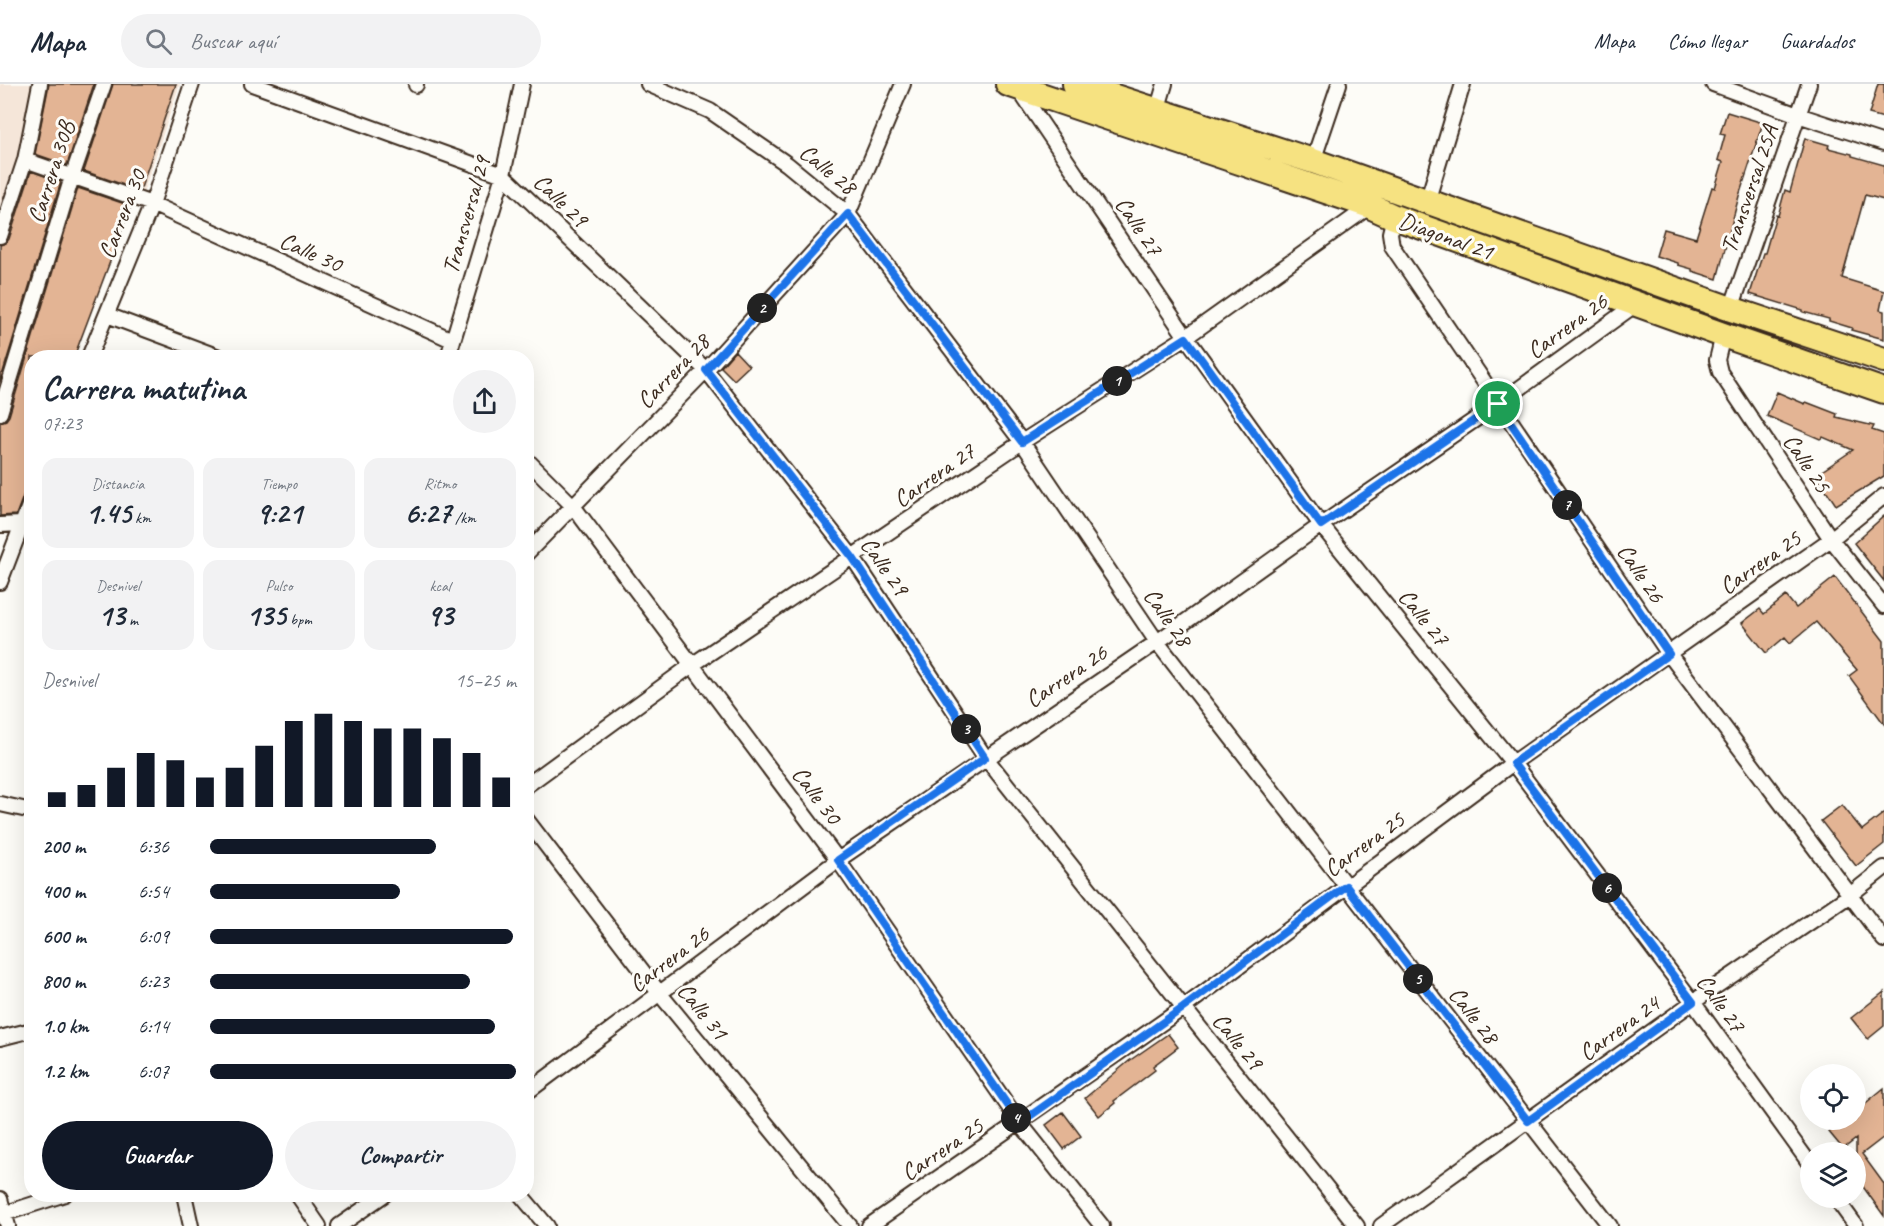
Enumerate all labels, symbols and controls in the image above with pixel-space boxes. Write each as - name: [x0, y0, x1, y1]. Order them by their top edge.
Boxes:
- search box: [121, 14, 541, 68]
- text: Mapa: [30, 24, 85, 59]
- icon: search: [142, 25, 175, 58]
- text: Buscar aquí: [190, 27, 276, 55]
- text: Mapa: [1594, 28, 1635, 54]
- text: Cómo llegar: [1668, 28, 1747, 54]
- text: Guardados: [1780, 28, 1854, 54]
- street label: Carrera 30B: [20, 116, 82, 227]
- street label: Transversal 25A: [1713, 120, 1785, 257]
- street label: Calle 28: [793, 137, 864, 203]
- street label: Transversal 29: [435, 151, 498, 277]
- street label: Carrera 30: [91, 163, 153, 263]
- street label: Calle 29: [527, 167, 596, 235]
- street label: Calle 27: [1108, 191, 1170, 262]
- street label: Diagonal 21: [1395, 205, 1498, 267]
- street label: Calle 30: [275, 225, 349, 280]
- street label: Carrera 26: [1521, 286, 1614, 365]
- pin: 2: [747, 293, 777, 323]
- text: 2: [758, 298, 766, 318]
- street label: Carrera 28: [630, 326, 718, 415]
- pin: 1: [1102, 366, 1132, 396]
- text: Carrera matutina: [42, 367, 245, 409]
- button: share: [453, 370, 516, 433]
- text: 1: [1113, 371, 1121, 391]
- pin: [1472, 378, 1523, 429]
- icon: arrive: [1481, 387, 1514, 420]
- text: 07:23: [42, 411, 82, 436]
- street label: Calle 25: [1776, 428, 1838, 499]
- street label: Carrera 27: [887, 435, 982, 514]
- text: Distancia: [92, 474, 144, 494]
- text: Tiempo: [261, 474, 297, 494]
- text: Ritmo: [424, 474, 456, 494]
- pin: 7: [1552, 490, 1582, 520]
- text: 1.45: [85, 494, 131, 532]
- text: 9:21: [256, 494, 302, 532]
- text: 6:27: [404, 494, 451, 532]
- text: 7: [1563, 495, 1571, 515]
- text: km: [131, 508, 151, 528]
- text: /km: [451, 508, 476, 528]
- street label: Carrera 25: [1713, 522, 1808, 601]
- street label: Calle 29: [854, 531, 917, 603]
- street label: Calle 26: [1610, 538, 1672, 609]
- text: Desnivel: [96, 576, 140, 596]
- text: Pulso: [266, 576, 292, 596]
- text: kcal: [429, 576, 451, 596]
- street label: Calle 28: [1137, 582, 1200, 654]
- street label: Calle 27: [1392, 582, 1457, 653]
- text: 13: [98, 596, 125, 634]
- text: 135: [246, 596, 286, 634]
- text: 93: [427, 596, 453, 634]
- text: m: [125, 610, 138, 630]
- text: bpm: [286, 610, 312, 630]
- street label: Carrera 26: [1019, 637, 1114, 714]
- text: Desnivel: [42, 668, 96, 693]
- text: 15–25 m: [455, 668, 516, 693]
- pin: 3: [951, 714, 981, 744]
- text: 3: [962, 719, 970, 739]
- street label: Calle 30: [785, 760, 850, 832]
- street label: Carrera 25: [1318, 804, 1411, 883]
- text: 200 m: [42, 834, 85, 859]
- text: 6:36: [138, 834, 169, 859]
- pin: 6: [1592, 873, 1622, 903]
- text: 6: [1603, 878, 1611, 898]
- text: 400 m: [42, 879, 85, 904]
- text: 6:54: [138, 879, 169, 904]
- street label: Carrera 26: [623, 918, 716, 999]
- text: 600 m: [42, 924, 86, 949]
- text: 6:09: [138, 924, 169, 949]
- pin: 5: [1403, 964, 1433, 994]
- street label: Calle 27: [1690, 968, 1753, 1039]
- text: 800 m: [42, 969, 85, 994]
- text: 6:23: [138, 969, 169, 994]
- text: 5: [1415, 969, 1421, 989]
- street label: Calle 31: [671, 976, 736, 1047]
- street label: Calle 28: [1442, 980, 1507, 1052]
- street label: Carrera 24: [1573, 987, 1667, 1067]
- street label: Calle 29: [1206, 1006, 1272, 1077]
- text: 1.0 km: [42, 1014, 89, 1039]
- text: 6:14: [138, 1014, 169, 1039]
- text: 1.2 km: [42, 1059, 89, 1084]
- text: 6:07: [138, 1059, 169, 1084]
- map controls: [1800, 1064, 1866, 1208]
- button: locate: [1800, 1064, 1866, 1130]
- pin: 4: [1001, 1103, 1031, 1133]
- text: 4: [1012, 1108, 1020, 1128]
- street label: Carrera 25: [895, 1110, 990, 1187]
- button: Guardar: [42, 1121, 273, 1190]
- button: Compartir: [285, 1121, 516, 1190]
- button: layers: [1800, 1142, 1866, 1208]

